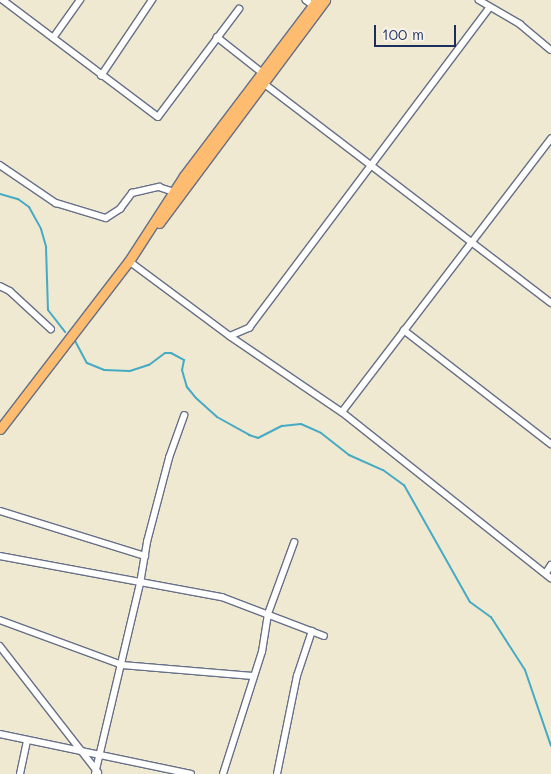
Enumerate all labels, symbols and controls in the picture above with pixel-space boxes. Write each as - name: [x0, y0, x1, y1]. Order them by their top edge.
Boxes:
- scale bar: [376, 15, 458, 47]
- text: 100 m: [382, 24, 424, 44]

